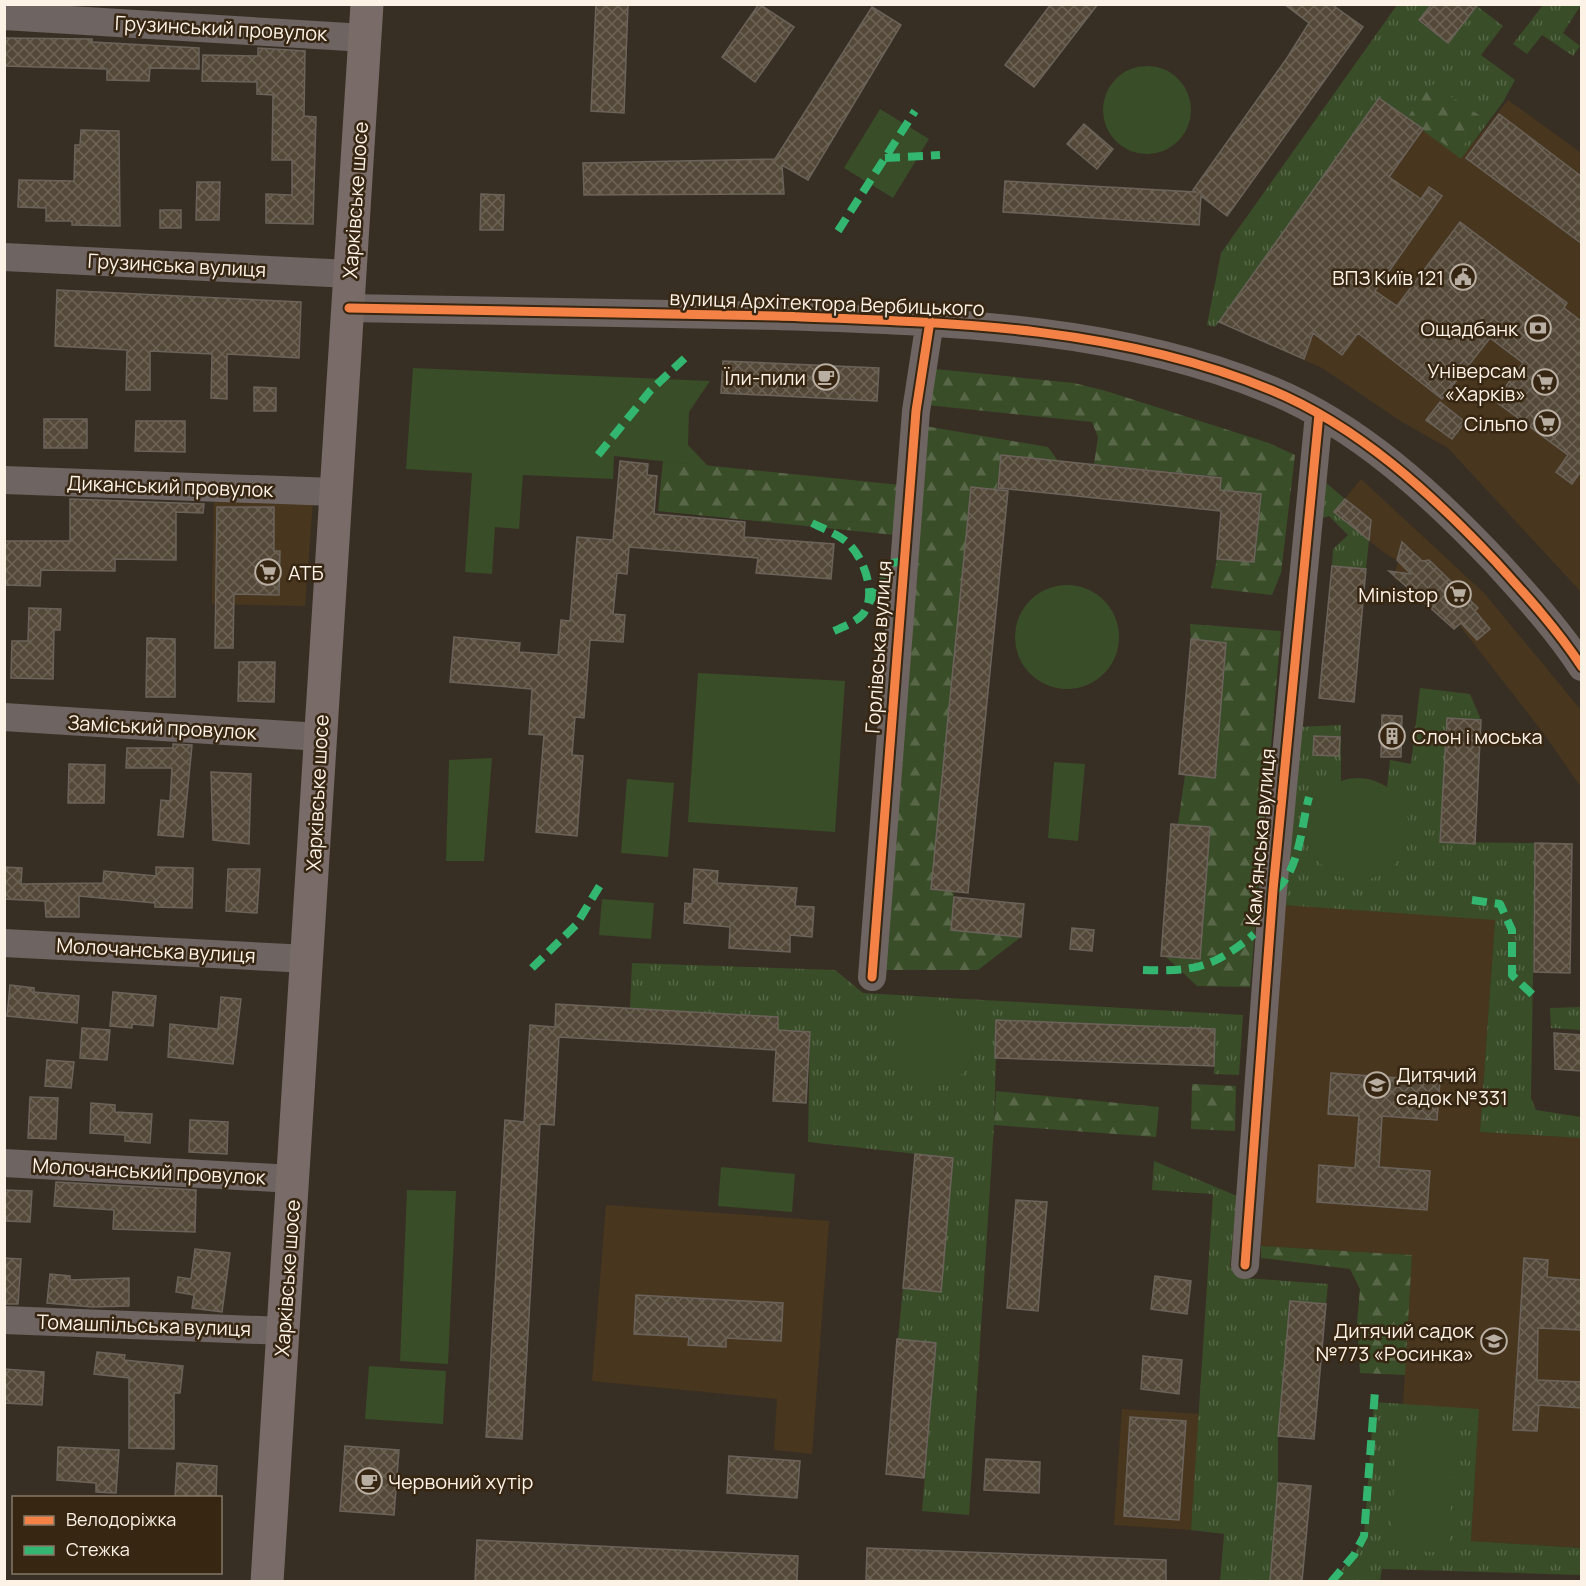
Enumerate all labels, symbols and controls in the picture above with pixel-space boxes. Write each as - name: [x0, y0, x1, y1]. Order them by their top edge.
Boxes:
- street label: Грузинський провулок: [114, 9, 329, 47]
- street label: Харківське шосе: [336, 121, 374, 279]
- street label: Грузинська вулиця: [87, 247, 267, 283]
- public building icon: ВПЗ Київ 121: [1448, 262, 1478, 292]
- place label: ВПЗ Київ 121: [1332, 264, 1444, 291]
- street label: вулиця Архітектора Вербицького: [669, 284, 985, 322]
- bank icon: Ощадбанк: [1523, 313, 1553, 343]
- place label: Ощадбанк: [1421, 315, 1519, 342]
- place label: Універсам «Харків»: [1427, 357, 1526, 407]
- cafe icon: Їли-пили: [811, 362, 841, 392]
- place label: Їли-пили: [723, 364, 806, 391]
- supermarket icon: Універсам «Харків»: [1530, 367, 1560, 397]
- supermarket icon: Сільпо: [1532, 408, 1562, 438]
- place label: Сільпо: [1464, 410, 1528, 437]
- street label: Диканський провулок: [66, 469, 275, 503]
- supermarket icon: АТБ: [253, 557, 283, 587]
- place label: АТБ: [288, 559, 323, 586]
- street label: Горлівська вулиця: [858, 560, 898, 734]
- supermarket icon: Ministop: [1443, 579, 1473, 609]
- place label: Ministop: [1358, 581, 1438, 608]
- street label: Заміський провулок: [67, 709, 258, 745]
- street label: Харківське шосе: [299, 714, 335, 872]
- building icon: Слон і моська: [1377, 721, 1407, 751]
- place label: Слон і моська: [1412, 723, 1543, 750]
- street label: Камʼянська вулиця: [1239, 747, 1281, 927]
- street label: Молочанська вулиця: [56, 931, 256, 969]
- place label: Дитячий садок №331: [1396, 1061, 1508, 1111]
- school or university icon: Дитячий садок №331: [1362, 1070, 1392, 1100]
- street label: Молочанський провулок: [32, 1151, 267, 1191]
- street label: Харківське шосе: [268, 1199, 306, 1357]
- street label: Томашпільська вулиця: [36, 1308, 252, 1342]
- place label: Дитячий садок №773 «Росинка»: [1316, 1317, 1475, 1367]
- school or university icon: Дитячий садок №773 «Росинка»: [1479, 1326, 1509, 1356]
- cafe icon: Червоний хутір: [354, 1466, 384, 1496]
- place label: Червоний хутір: [388, 1468, 533, 1495]
- legend: [12, 1496, 222, 1574]
- text: Велодоріжка: [66, 1507, 176, 1531]
- text: Стежка: [66, 1537, 130, 1561]

